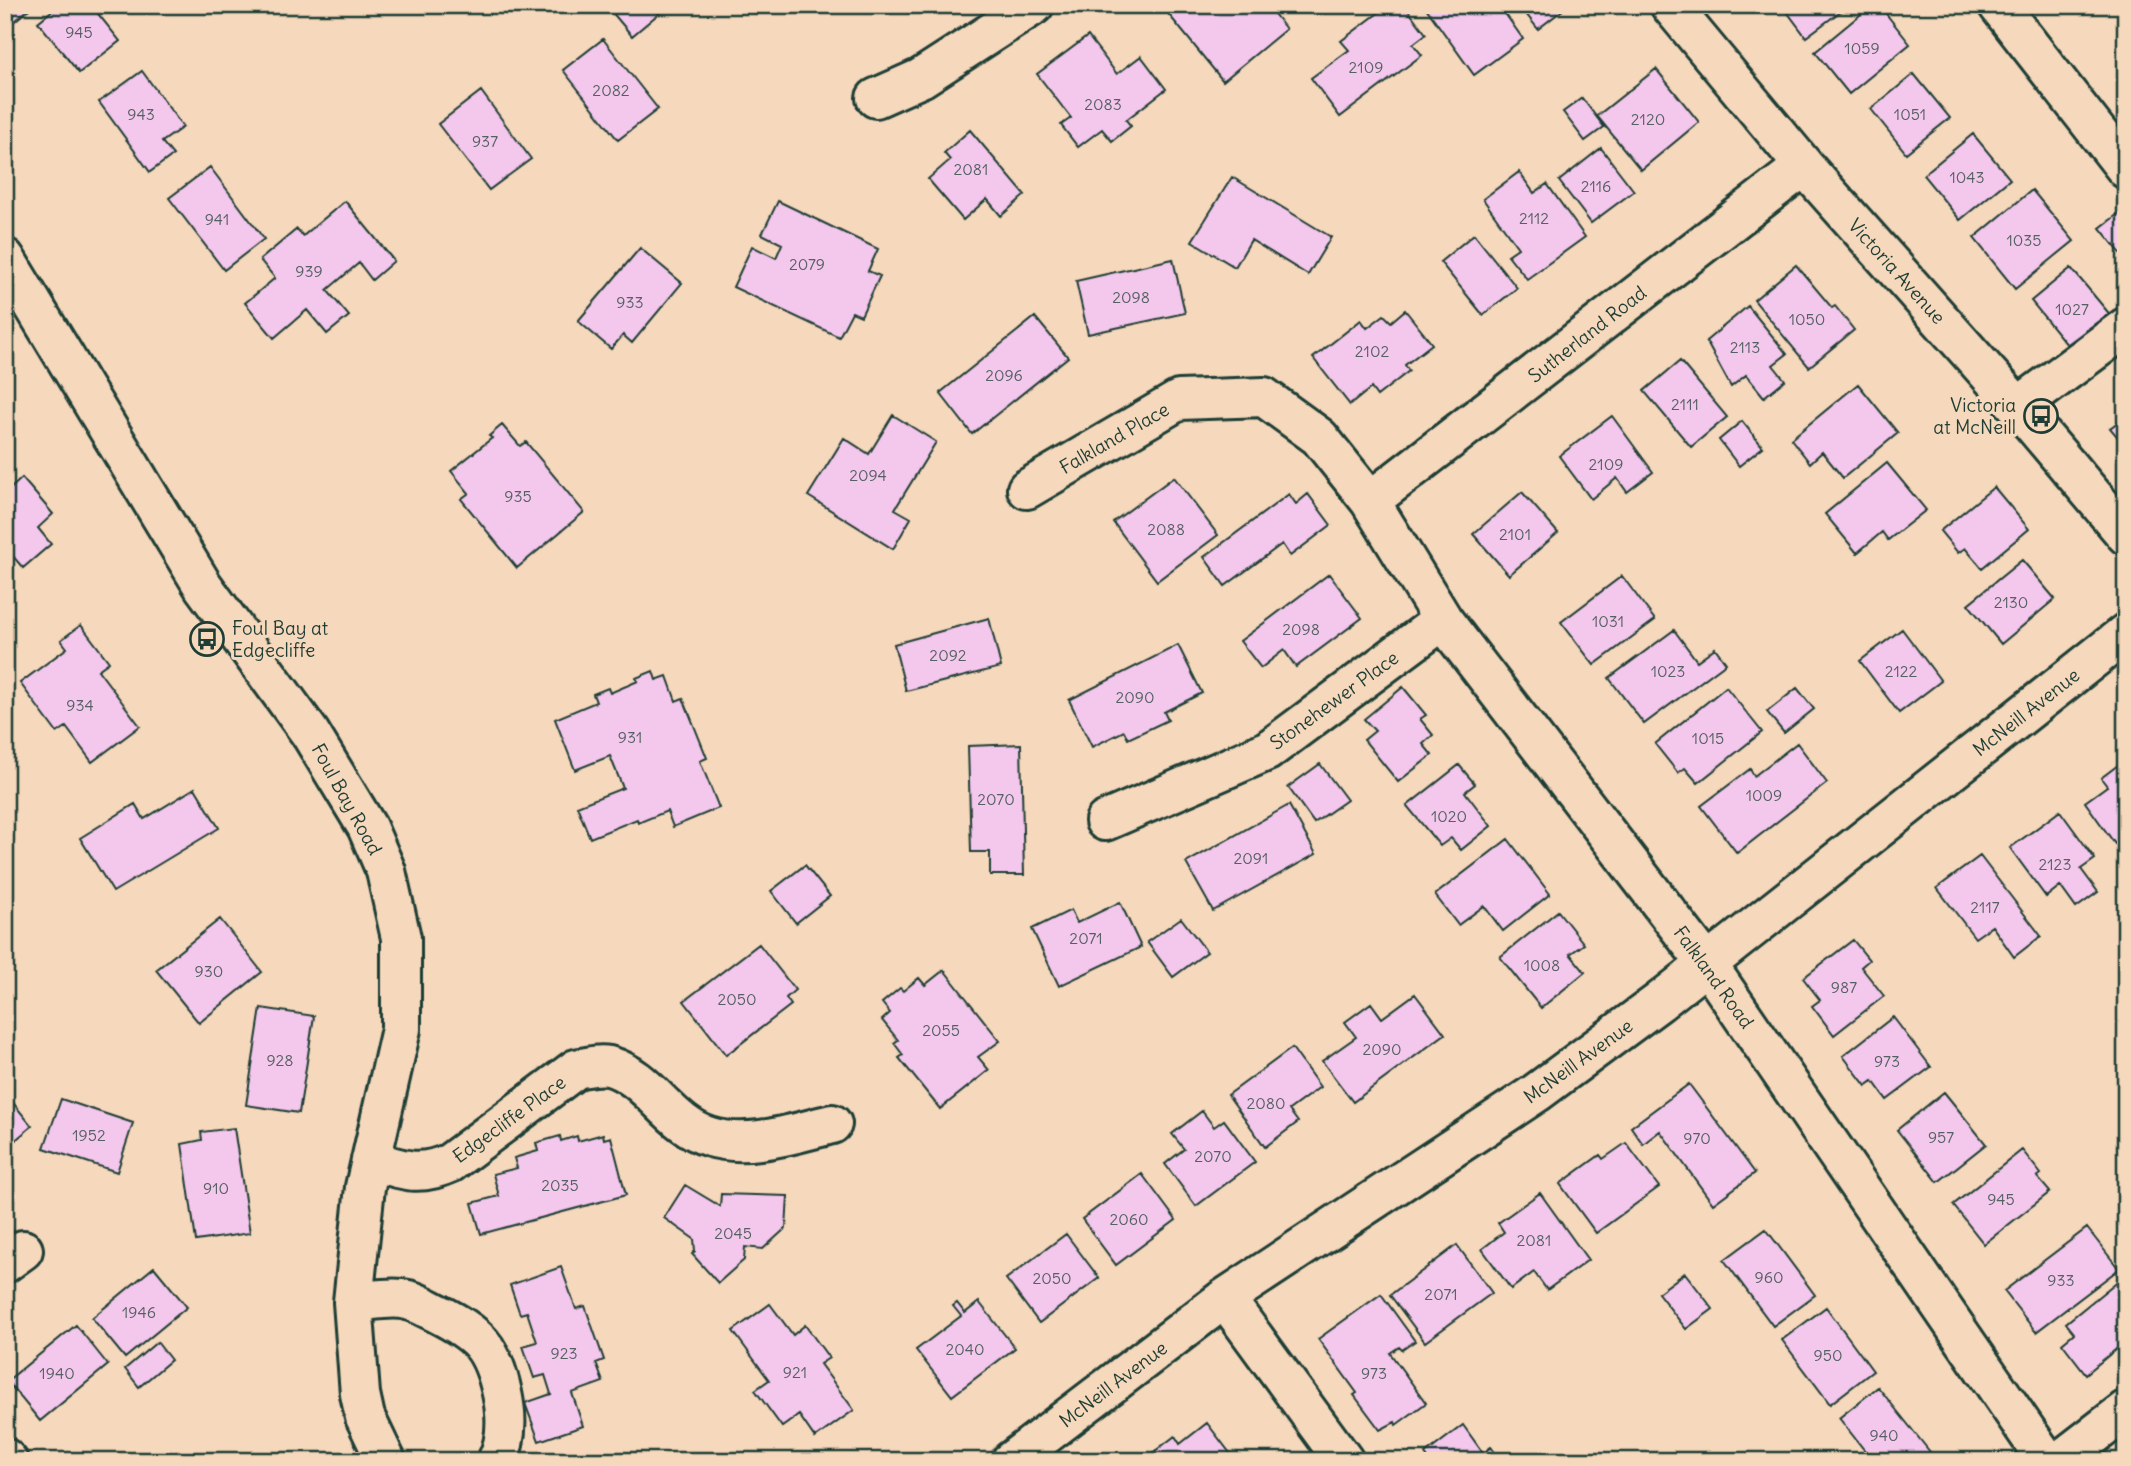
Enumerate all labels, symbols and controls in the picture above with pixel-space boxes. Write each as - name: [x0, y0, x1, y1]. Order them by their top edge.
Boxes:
- house number: 945: [65, 22, 93, 42]
- house number: 1059: [1844, 38, 1880, 58]
- house number: 2109: [1349, 57, 1383, 77]
- house number: 2082: [592, 80, 630, 100]
- house number: 2083: [1084, 94, 1122, 114]
- house number: 943: [127, 104, 155, 124]
- house number: 1051: [1894, 104, 1926, 124]
- house number: 2120: [1631, 109, 1665, 129]
- house number: 937: [472, 131, 498, 151]
- house number: 2081: [954, 159, 988, 179]
- house number: 1043: [1949, 167, 1985, 187]
- house number: 2116: [1581, 176, 1611, 196]
- house number: 2112: [1519, 208, 1549, 228]
- house number: 941: [205, 209, 229, 229]
- street label: Victoria Avenue: [1843, 213, 1951, 329]
- house number: 1035: [2006, 230, 2042, 250]
- house number: 2079: [789, 254, 825, 274]
- house number: 939: [295, 261, 323, 281]
- street label: Sutherland Road: [1523, 280, 1651, 388]
- house number: 2098: [1112, 287, 1150, 307]
- house number: 933: [616, 292, 644, 312]
- house number: 1027: [2055, 299, 2089, 319]
- house number: 1050: [1789, 309, 1825, 329]
- house number: 2113: [1730, 337, 1760, 357]
- house number: 2102: [1355, 341, 1389, 361]
- house number: 2096: [985, 365, 1023, 385]
- place label: Victoria at McNeill: [1933, 393, 2016, 439]
- house number: 2111: [1671, 394, 1699, 414]
- street label: Falkland Place: [1055, 397, 1173, 479]
- bus stop icon: Victoria at McNeill: [2022, 397, 2060, 435]
- house number: 2109: [1589, 454, 1623, 474]
- house number: 2094: [849, 465, 887, 485]
- house number: 935: [504, 486, 532, 506]
- house number: 2088: [1147, 519, 1185, 539]
- house number: 2101: [1499, 524, 1531, 544]
- house number: 2130: [1994, 592, 2028, 612]
- house number: 1031: [1592, 611, 1624, 631]
- place label: Foul Bay at Edgecliffe: [232, 616, 328, 662]
- house number: 2098: [1282, 619, 1320, 639]
- bus stop icon: Foul Bay at Edgecliffe: [188, 620, 226, 658]
- house number: 2092: [929, 645, 967, 665]
- street label: Stonehewer Place: [1265, 645, 1403, 755]
- house number: 1023: [1651, 661, 1685, 681]
- house number: 2122: [1885, 661, 1918, 681]
- street label: McNeill Avenue: [1968, 663, 2084, 761]
- house number: 2090: [1115, 687, 1155, 707]
- house number: 934: [66, 695, 94, 715]
- house number: 931: [618, 727, 642, 747]
- house number: 1015: [1692, 728, 1724, 748]
- street label: Foul Bay Road: [307, 739, 387, 859]
- house number: 1009: [1746, 785, 1782, 805]
- house number: 2070: [977, 789, 1015, 809]
- house number: 1020: [1431, 806, 1467, 826]
- house number: 2091: [1234, 848, 1268, 868]
- house number: 2123: [2039, 854, 2071, 874]
- house number: 2117: [1970, 897, 2000, 917]
- street label: Falkland Road: [1669, 921, 1759, 1033]
- house number: 2071: [1069, 928, 1103, 948]
- house number: 1008: [1524, 955, 1560, 975]
- house number: 930: [195, 961, 223, 981]
- house number: 987: [1831, 977, 1857, 997]
- house number: 2050: [717, 989, 757, 1009]
- street label: McNeill Avenue: [1519, 1013, 1637, 1109]
- house number: 2055: [922, 1020, 960, 1040]
- house number: 2090: [1362, 1039, 1402, 1059]
- house number: 928: [266, 1050, 294, 1070]
- house number: 973: [1874, 1051, 1900, 1071]
- street label: Edgecliffe Place: [448, 1070, 570, 1168]
- house number: 2080: [1246, 1093, 1286, 1113]
- house number: 1952: [72, 1125, 106, 1145]
- house number: 957: [1928, 1127, 1954, 1147]
- house number: 970: [1683, 1128, 1711, 1148]
- house number: 2070: [1194, 1146, 1232, 1166]
- house number: 2035: [541, 1175, 579, 1195]
- house number: 910: [203, 1178, 229, 1198]
- house number: 945: [1987, 1189, 2015, 1209]
- house number: 2060: [1109, 1209, 1149, 1229]
- house number: 2045: [714, 1223, 752, 1243]
- house number: 2081: [1517, 1230, 1551, 1250]
- house number: 960: [1755, 1267, 1783, 1287]
- house number: 2050: [1032, 1268, 1072, 1288]
- house number: 933: [2047, 1270, 2075, 1290]
- house number: 2071: [1424, 1284, 1458, 1304]
- house number: 1946: [122, 1302, 156, 1322]
- street label: McNeill Avenue: [1054, 1336, 1172, 1432]
- house number: 2040: [945, 1339, 985, 1359]
- house number: 923: [550, 1343, 578, 1363]
- house number: 950: [1814, 1345, 1842, 1365]
- house number: 921: [783, 1362, 807, 1382]
- house number: 1940: [39, 1363, 75, 1383]
- house number: 973: [1361, 1363, 1387, 1383]
- house number: 940: [1870, 1425, 1898, 1445]

